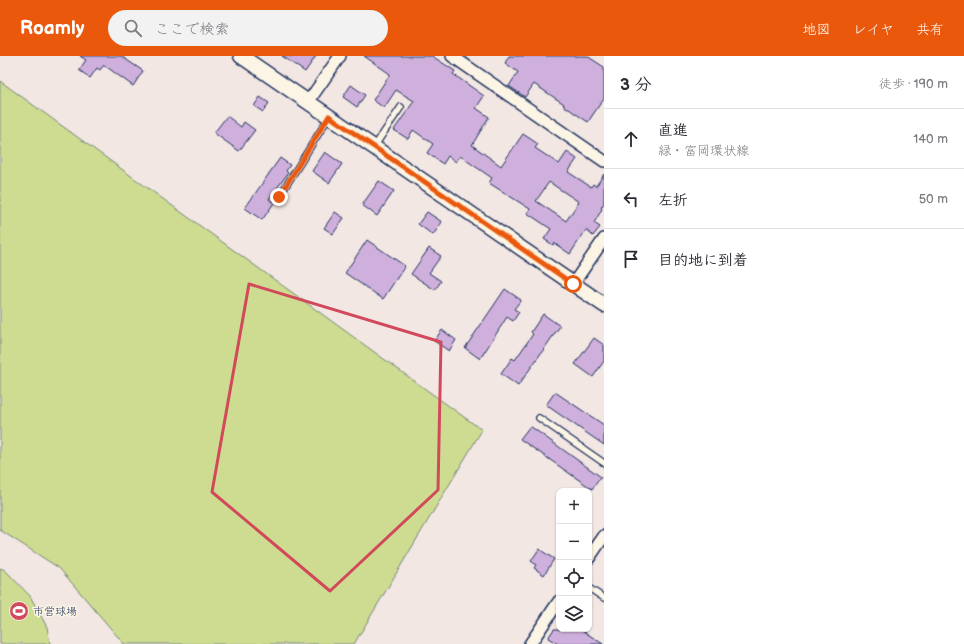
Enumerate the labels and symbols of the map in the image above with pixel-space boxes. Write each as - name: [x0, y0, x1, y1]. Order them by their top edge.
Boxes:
- route end: [270, 188, 288, 206]
- route start: [564, 275, 582, 293]
- sports icon: 市営球場: [8, 600, 30, 622]
- place label: 市営球場: [33, 605, 77, 618]

